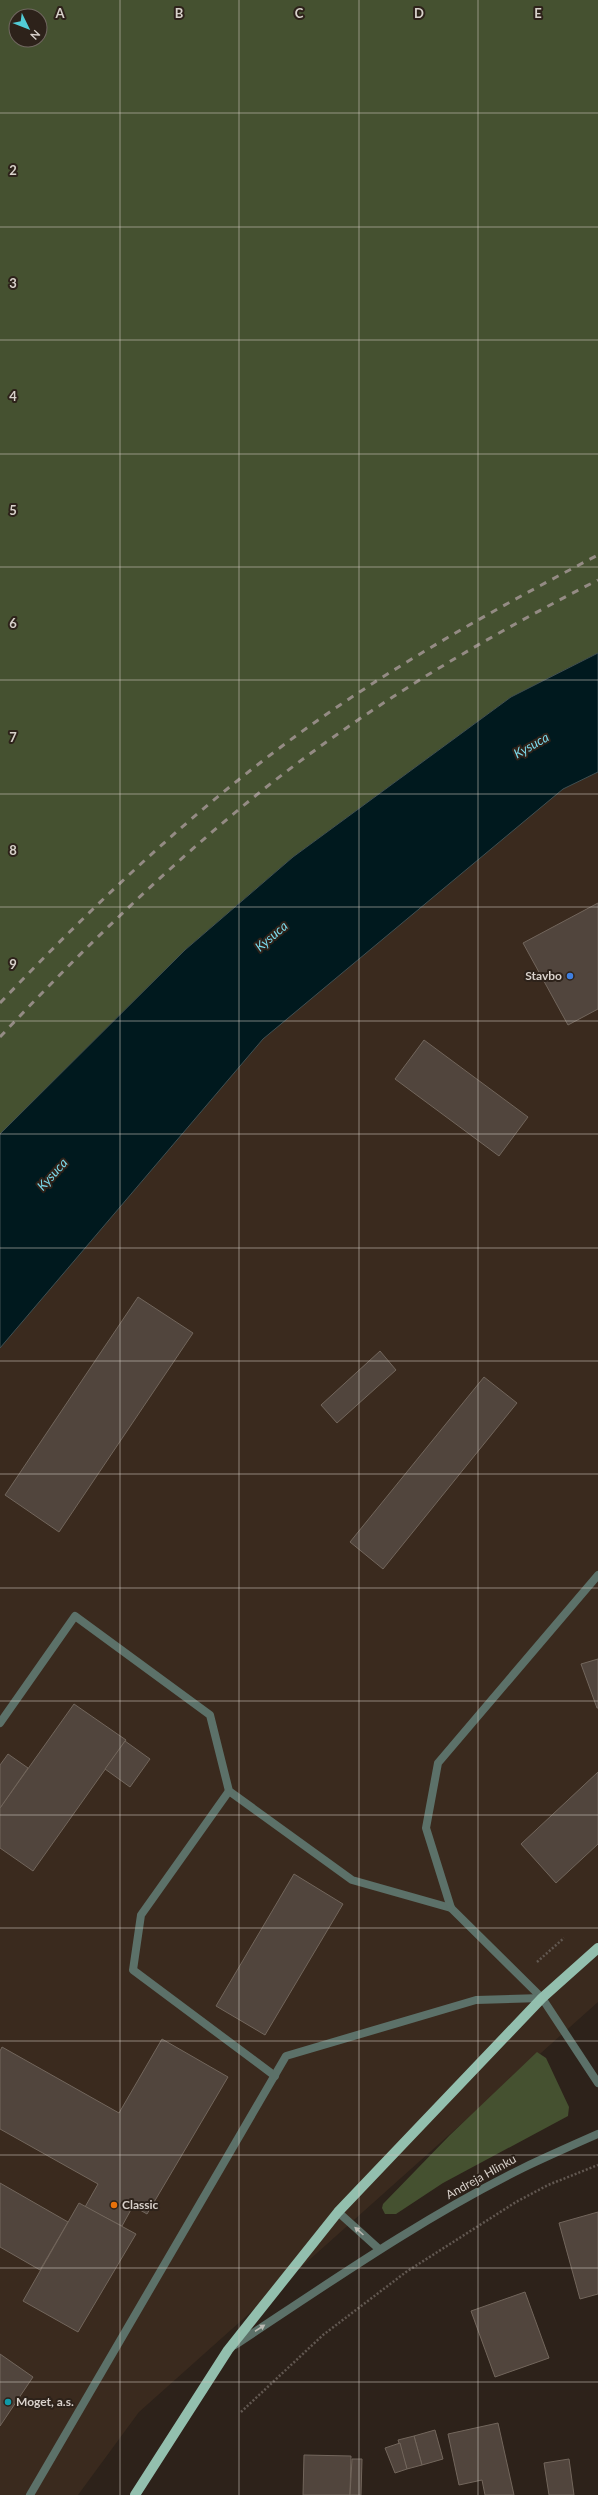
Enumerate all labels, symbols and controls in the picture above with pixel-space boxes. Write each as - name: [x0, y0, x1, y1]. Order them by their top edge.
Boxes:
- text: A: [54, 5, 65, 21]
- text: B: [175, 5, 184, 21]
- text: C: [295, 5, 304, 21]
- text: D: [414, 5, 424, 21]
- text: E: [534, 5, 542, 21]
- north arrow: [8, 8, 48, 48]
- text: N: [28, 28, 43, 43]
- text: 2: [9, 162, 17, 178]
- text: 3: [9, 275, 17, 291]
- text: 4: [9, 388, 17, 404]
- text: 5: [9, 502, 17, 518]
- text: 6: [9, 615, 17, 631]
- water label: Kysuca: [511, 728, 552, 761]
- text: 7: [9, 729, 17, 745]
- text: 8: [9, 842, 17, 858]
- water label: Kysuca: [251, 917, 291, 955]
- text: 9: [9, 956, 17, 972]
- place label: Stavbo: [525, 968, 562, 983]
- marker: Stavbo: [565, 971, 575, 981]
- water label: Kysuca: [33, 1154, 71, 1194]
- street label: Andreja Hlinku: [443, 2151, 519, 2202]
- place label: Classic: [122, 2197, 159, 2212]
- marker: Classic: [109, 2200, 119, 2210]
- one-way arrow: [354, 2226, 364, 2235]
- one-way arrow: [255, 2324, 265, 2332]
- place label: Moget, a.s.: [16, 2394, 74, 2409]
- marker: Moget, a.s.: [3, 2397, 13, 2407]

